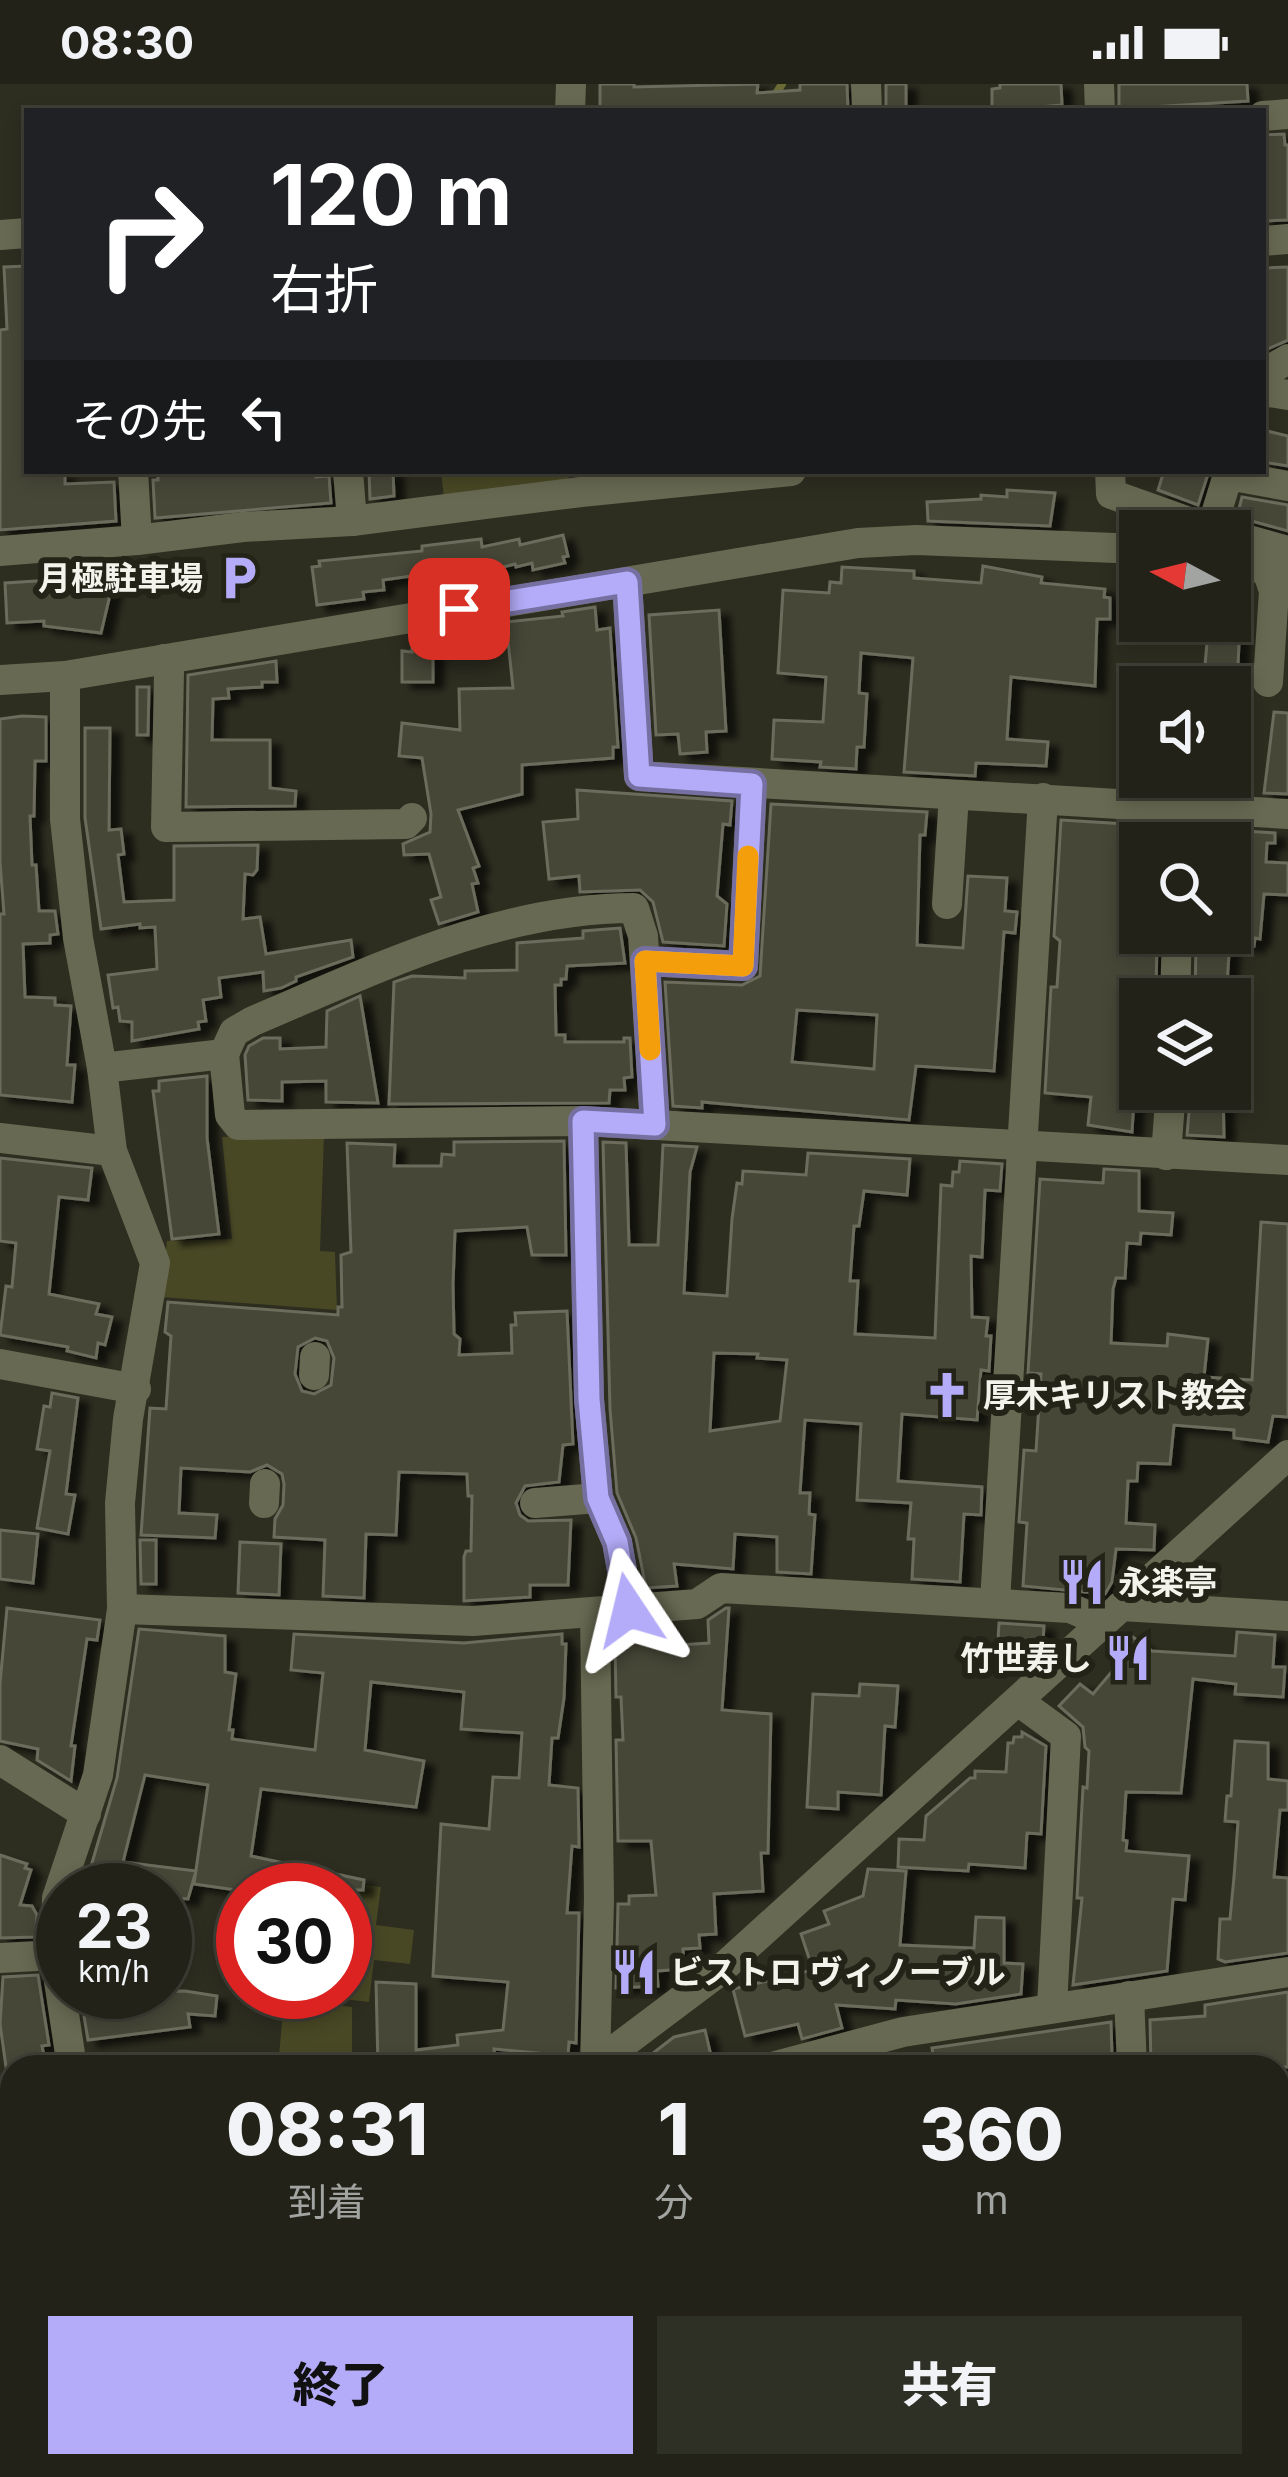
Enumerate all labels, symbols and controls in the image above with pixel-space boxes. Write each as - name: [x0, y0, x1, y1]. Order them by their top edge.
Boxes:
- text: 08:30: [60, 15, 194, 70]
- text: 120 m: [270, 144, 512, 245]
- icon: right: [72, 156, 228, 312]
- text: 右折: [270, 257, 378, 322]
- icon: left: [231, 384, 297, 450]
- text: その先: [72, 393, 207, 448]
- north arrow: [1119, 510, 1251, 642]
- map controls: [1119, 510, 1251, 1110]
- parking icon: 月極駐車場: [214, 553, 264, 603]
- place label: 月極駐車場: [38, 558, 203, 598]
- pin: [408, 558, 510, 660]
- icon: arrive: [426, 576, 492, 642]
- button: sound: [1119, 666, 1251, 798]
- button: search: [1119, 822, 1251, 954]
- button: layers: [1119, 978, 1251, 1110]
- church icon: 厚木キリスト教会: [922, 1370, 972, 1420]
- place label: 厚木キリスト教会: [983, 1375, 1247, 1415]
- position arrow: [566, 1547, 692, 1673]
- restaurant icon: 永楽亭: [1057, 1557, 1107, 1607]
- place label: 永楽亭: [1118, 1562, 1217, 1602]
- restaurant icon: 竹世寿し: [1103, 1633, 1153, 1683]
- place label: 竹世寿し: [960, 1638, 1092, 1678]
- speed limit sign: 30: [216, 1863, 372, 2019]
- text: 23: [76, 1890, 152, 1962]
- restaurant icon: ビストロ ヴィノーブル: [609, 1947, 659, 1997]
- place label: ビストロ ヴィノーブル: [670, 1952, 1006, 1992]
- text: km/h: [78, 1953, 150, 1989]
- text: 08:31: [226, 2085, 428, 2172]
- text: 1: [658, 2085, 690, 2172]
- text: 360: [919, 2090, 1064, 2177]
- text: m: [974, 2176, 1009, 2223]
- text: 到着: [288, 2178, 366, 2225]
- text: 分: [654, 2178, 693, 2225]
- button: 終了: [48, 2316, 633, 2454]
- button: 共有: [657, 2316, 1242, 2454]

